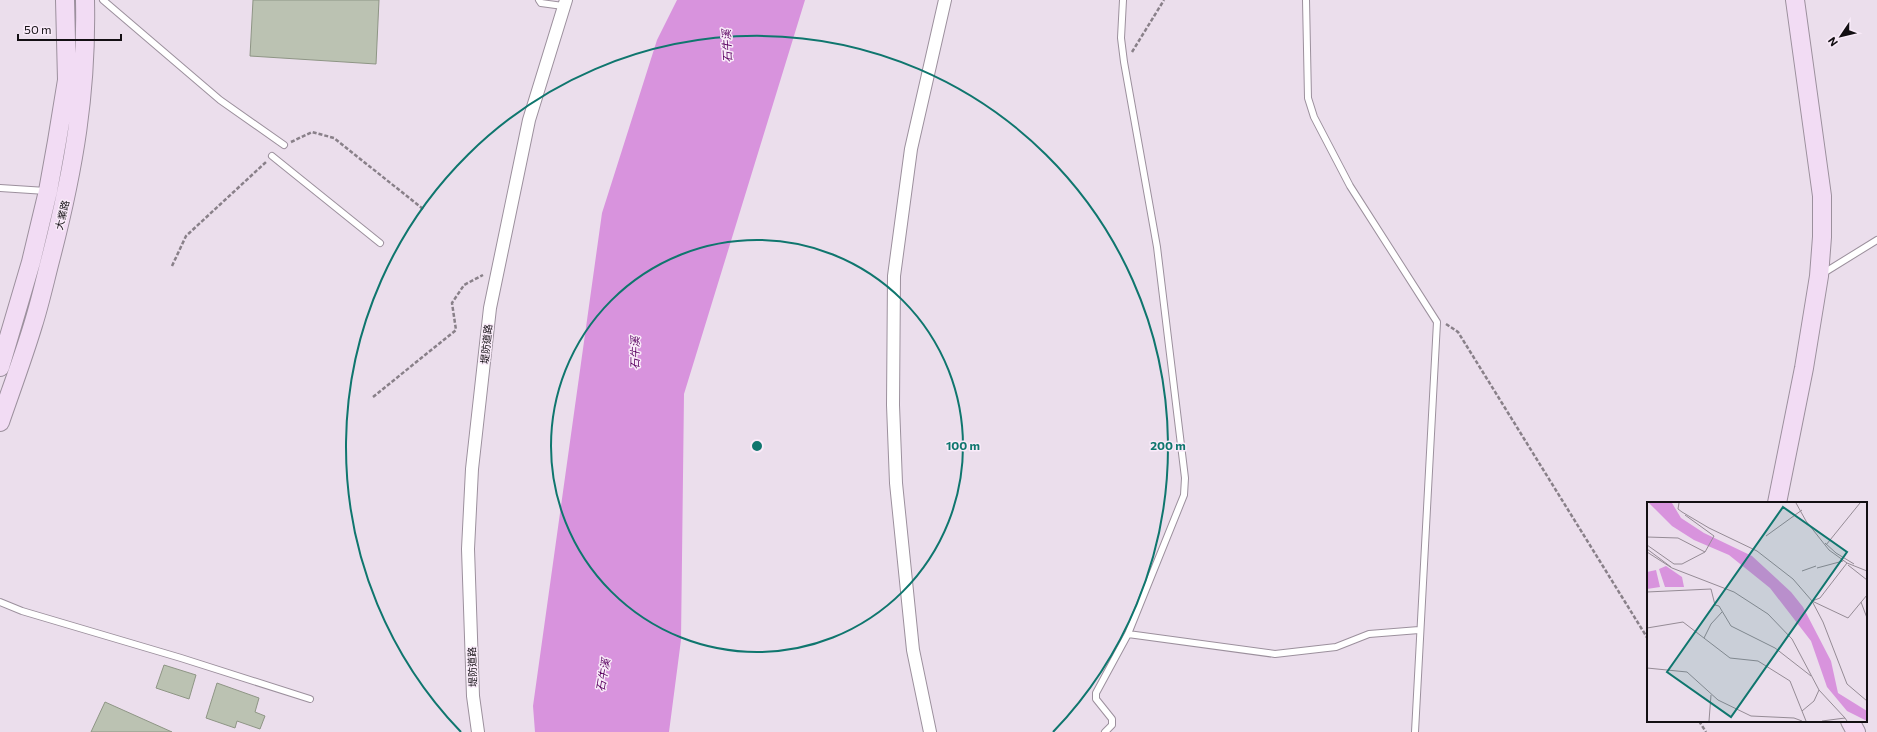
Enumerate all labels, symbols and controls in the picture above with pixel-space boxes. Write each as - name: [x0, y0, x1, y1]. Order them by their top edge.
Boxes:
- scale bar: [18, 16, 121, 42]
- north arrow: [1821, 16, 1861, 56]
- text: 50 m: [24, 22, 52, 36]
- water label: 石牛溪: [719, 27, 734, 63]
- text: N: [1825, 35, 1840, 49]
- street label: 大業路: [53, 199, 71, 231]
- street label: 堤防道路: [478, 323, 494, 365]
- water label: 石牛溪: [628, 334, 641, 370]
- text: 100 m: [946, 438, 980, 452]
- text: 200 m: [1150, 438, 1186, 452]
- centre of rings: [750, 439, 764, 453]
- inset map: [1647, 502, 1867, 722]
- street label: 堤防道路: [465, 647, 479, 687]
- water label: 石牛溪: [593, 656, 612, 692]

